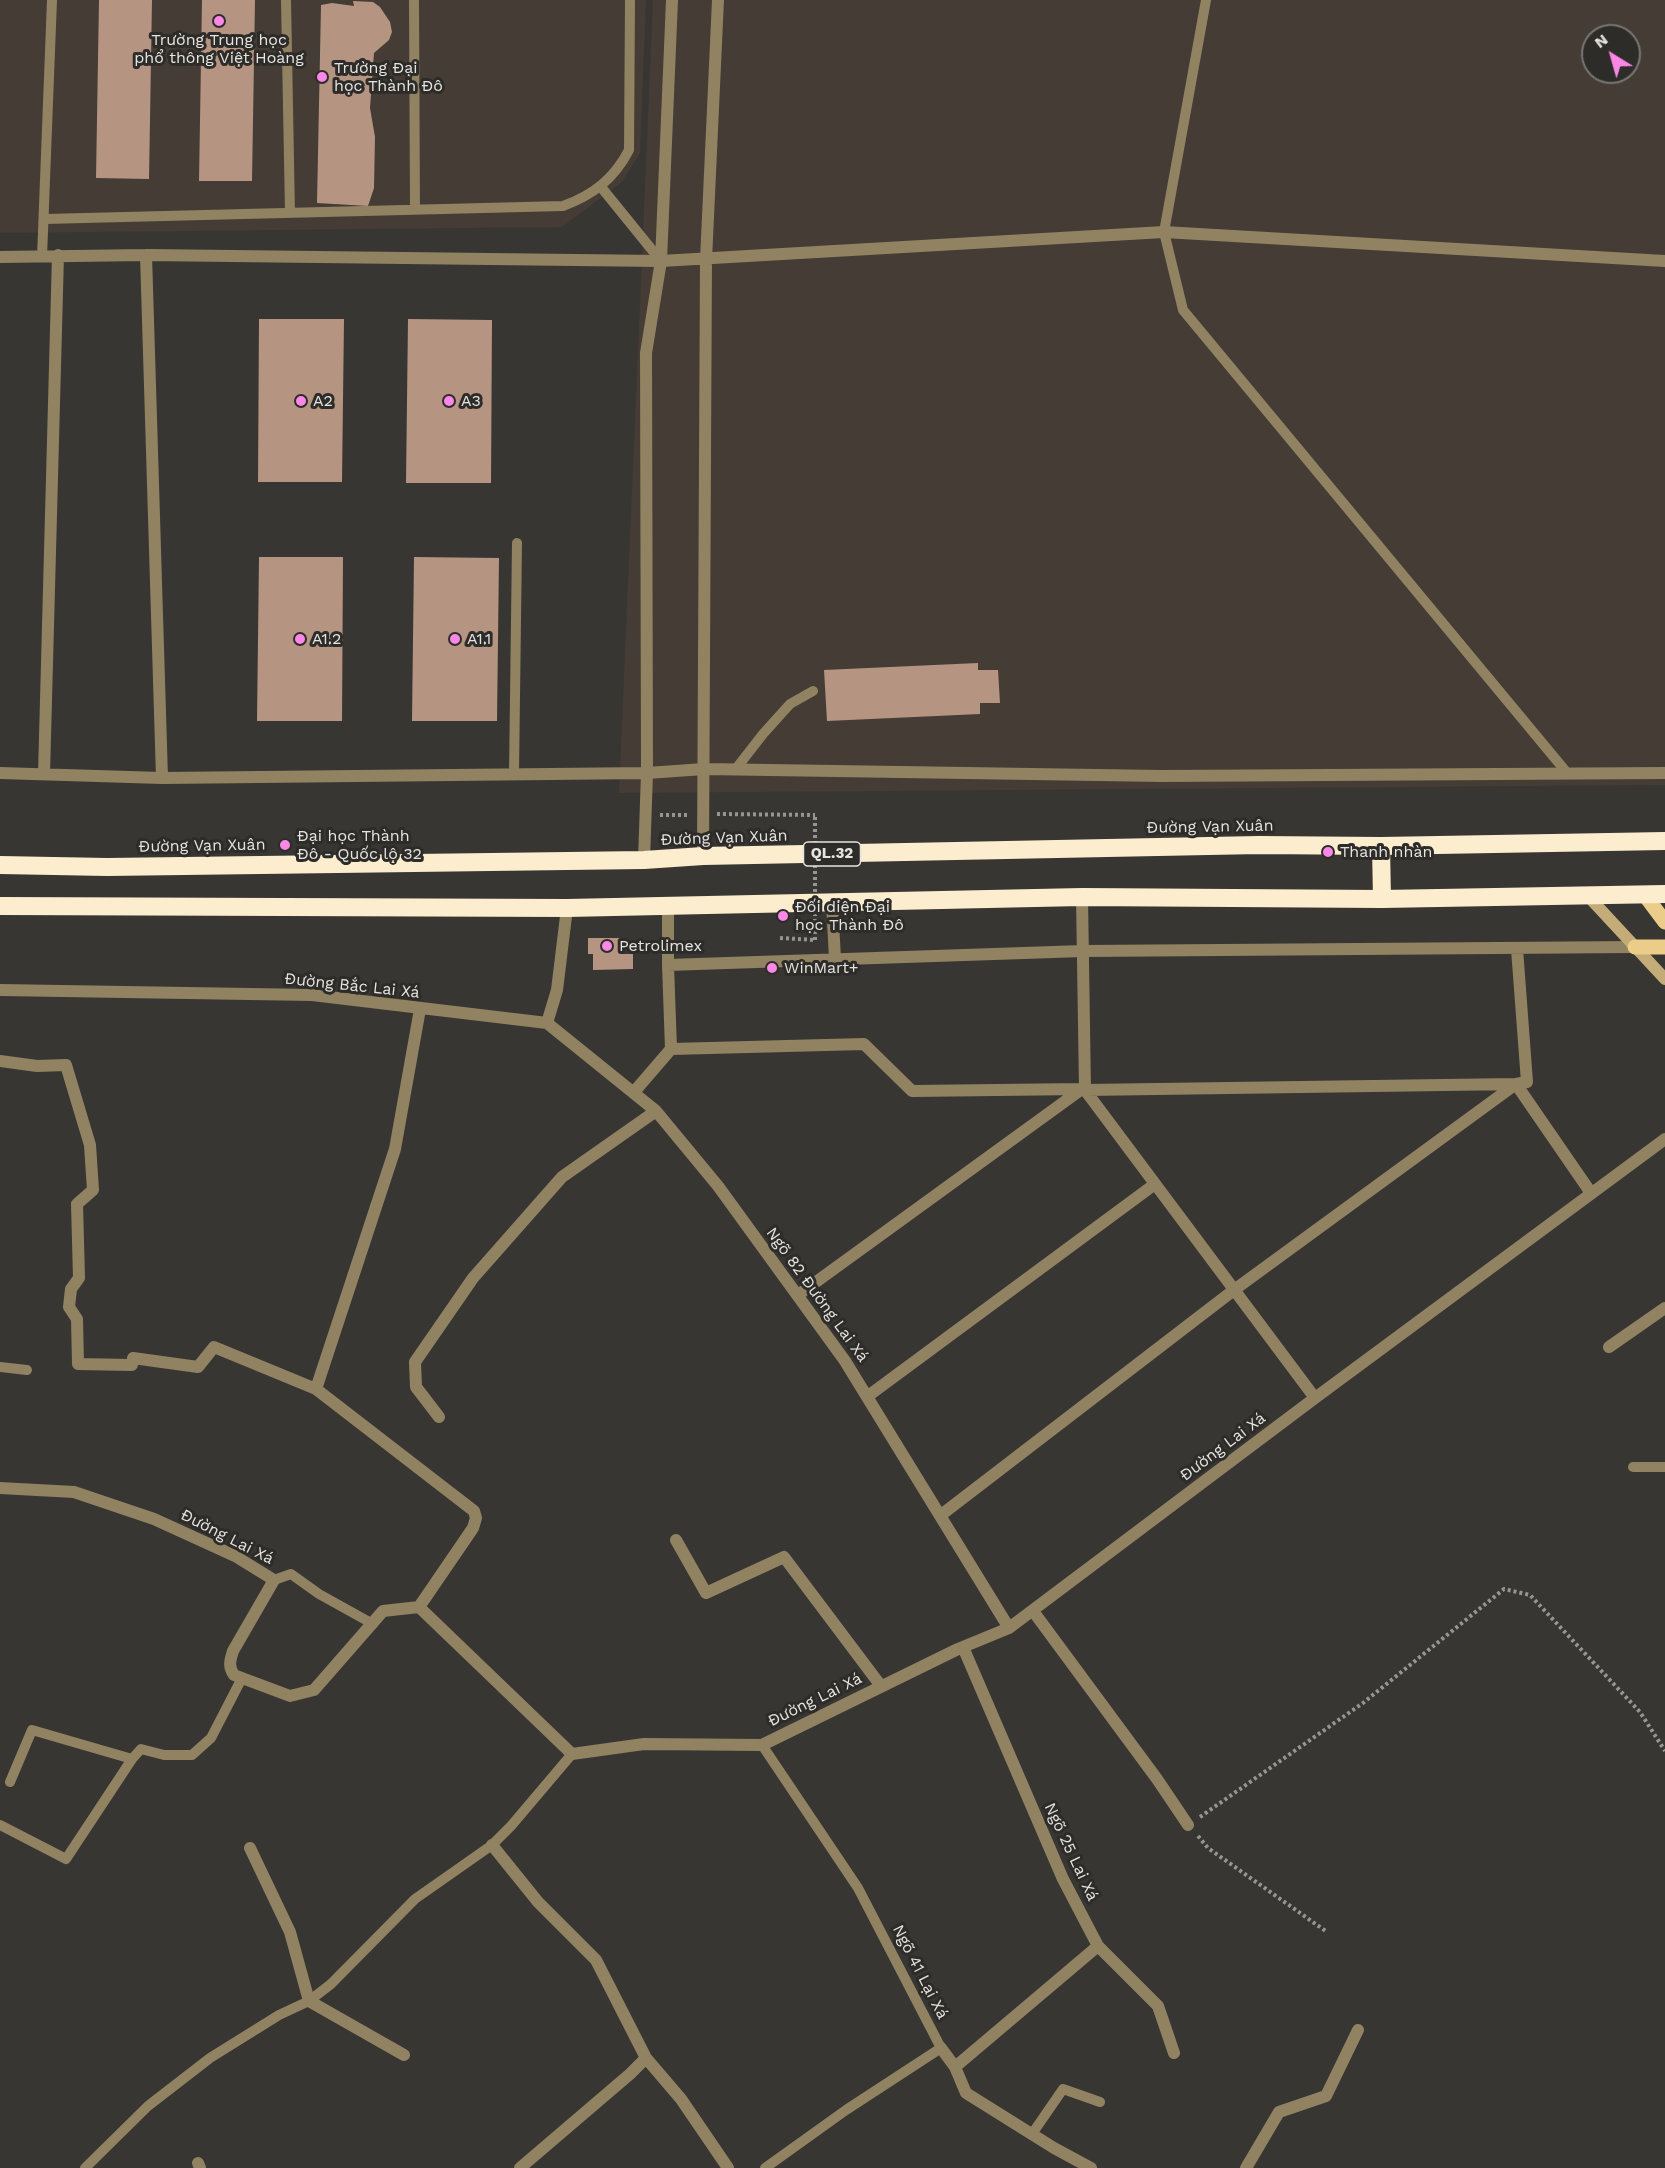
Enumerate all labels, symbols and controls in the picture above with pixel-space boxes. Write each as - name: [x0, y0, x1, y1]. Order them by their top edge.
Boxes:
- marker: Trường Trung học phổ thông Việt Hoàng: [212, 14, 226, 28]
- north arrow: [1581, 24, 1641, 84]
- place label: Trường Trung học phổ thông Việt Hoàng: [134, 30, 304, 68]
- text: N: [1591, 30, 1612, 52]
- place label: Trường Đại học Thành Đô: [334, 58, 443, 96]
- marker: Trường Đại học Thành Đô: [315, 70, 329, 84]
- place label: A2: [313, 391, 333, 411]
- place label: A3: [461, 391, 481, 411]
- marker: A2: [294, 394, 308, 408]
- marker: A3: [442, 394, 456, 408]
- place label: A1.2: [312, 629, 341, 649]
- place label: A1.1: [467, 629, 491, 649]
- marker: A1.2: [293, 632, 307, 646]
- marker: A1.1: [448, 632, 462, 646]
- street label: Đường Vạn Xuân: [1146, 816, 1274, 838]
- place label: Đại học Thành Đô - Quốc lộ 32: [297, 826, 422, 864]
- street label: Đường Vạn Xuân: [660, 826, 788, 850]
- street label: Đường Vạn Xuân: [138, 835, 266, 857]
- marker: Đại học Thành Đô - Quốc lộ 32: [278, 838, 292, 852]
- road number: QL.32: [804, 842, 860, 866]
- place label: Thanh nhàn: [1340, 842, 1432, 862]
- marker: Thanh nhàn: [1321, 845, 1335, 859]
- place label: Đối diện Đại học Thành Đô: [795, 897, 904, 935]
- marker: Đối diện Đại học Thành Đô: [776, 909, 790, 923]
- place label: Petrolimex: [619, 936, 702, 956]
- marker: Petrolimex: [600, 939, 614, 953]
- place label: WinMart+: [784, 958, 858, 978]
- marker: WinMart+: [765, 961, 779, 975]
- street label: Đường Bắc Lai Xá: [283, 969, 421, 1003]
- street label: Ngõ 82 Đường Lai Xá: [762, 1224, 872, 1366]
- street label: Đường Lai Xá: [1176, 1409, 1270, 1485]
- street label: Đường Lai Xá: [177, 1505, 277, 1569]
- street label: Đường Lai Xá: [765, 1669, 865, 1731]
- street label: Ngõ 25 Lai Xá: [1040, 1800, 1102, 1904]
- street label: Ngõ 41 Lại Xá: [888, 1922, 952, 2022]

